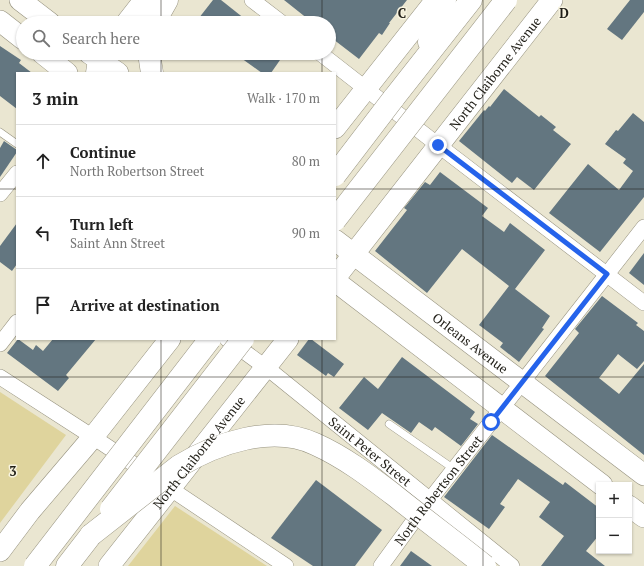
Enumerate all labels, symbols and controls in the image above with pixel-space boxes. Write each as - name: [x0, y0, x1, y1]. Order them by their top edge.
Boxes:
- text: C: [398, 4, 406, 22]
- text: D: [559, 4, 569, 22]
- street label: North Claiborne Avenue: [445, 13, 545, 133]
- search box: [16, 16, 336, 60]
- icon: search: [30, 27, 52, 49]
- text: Search here: [62, 28, 140, 48]
- text: 3 min: [32, 87, 79, 110]
- text: Walk · 170 m: [247, 89, 320, 107]
- route end: [429, 136, 447, 154]
- text: Continue: [70, 142, 136, 162]
- icon: ahead: [32, 150, 54, 172]
- text: 80 m: [292, 152, 320, 170]
- text: North Robertson Street: [70, 162, 204, 180]
- text: Turn left: [70, 214, 134, 234]
- icon: left: [32, 222, 54, 244]
- text: 90 m: [292, 224, 320, 242]
- text: Saint Ann Street: [70, 234, 165, 252]
- icon: arrive: [32, 294, 54, 316]
- text: Arrive at destination: [70, 295, 220, 315]
- street label: Orleans Avenue: [429, 308, 512, 377]
- street label: North Claiborne Avenue: [149, 392, 249, 512]
- street label: Saint Peter Street: [325, 412, 415, 490]
- route start: [482, 413, 500, 431]
- street label: North Robertson Street: [390, 431, 486, 549]
- text: 3: [9, 462, 17, 480]
- map controls: [596, 482, 632, 554]
- button: +: [596, 482, 632, 518]
- button: −: [596, 518, 632, 554]

